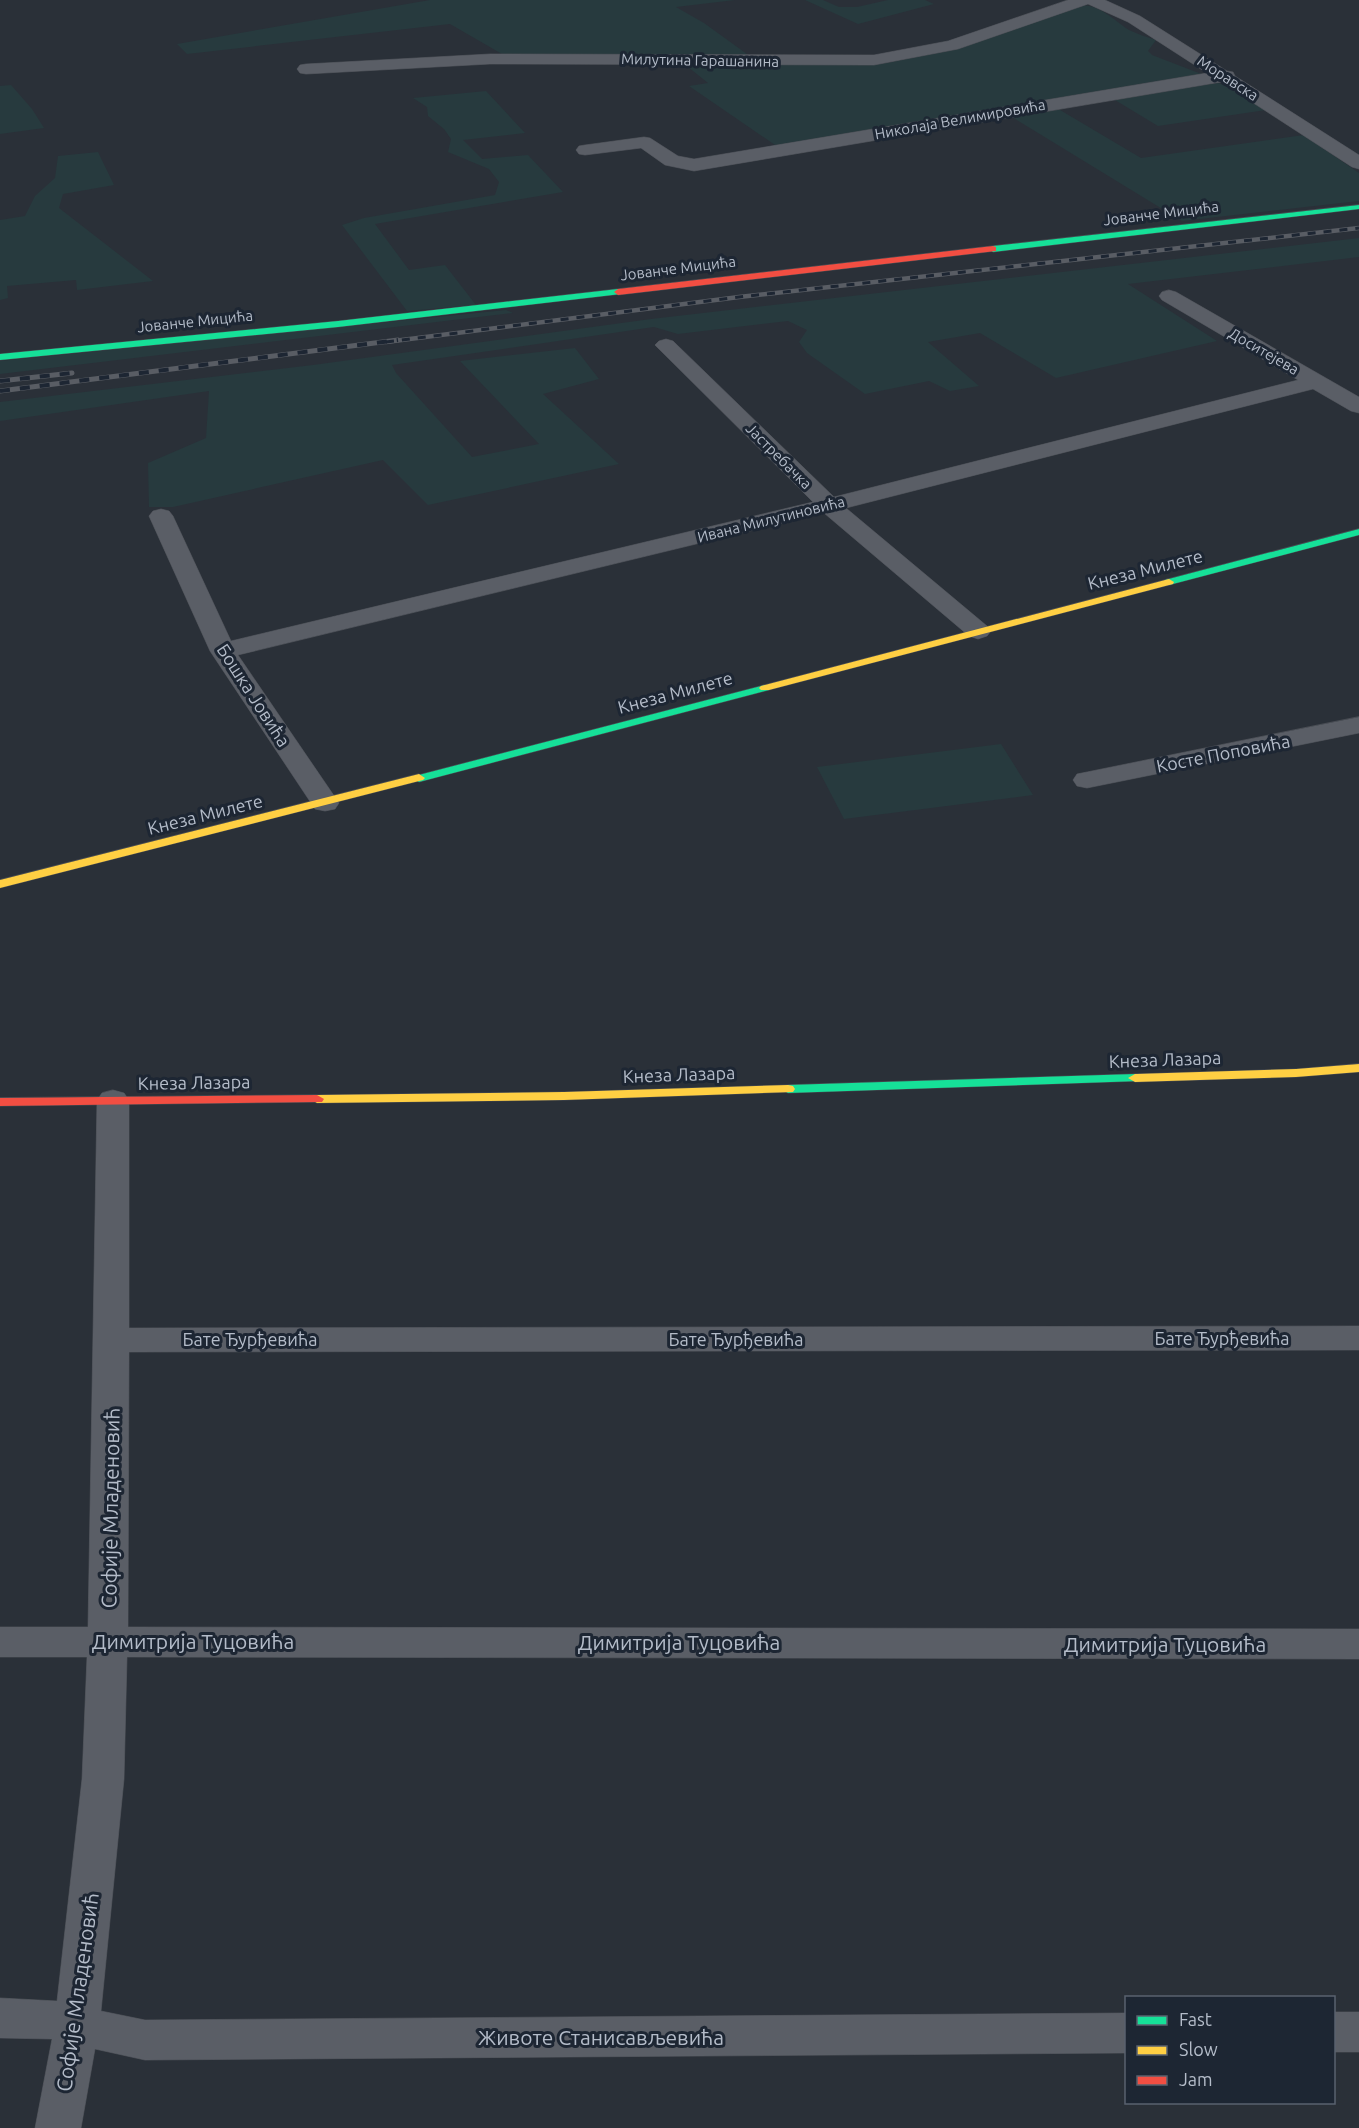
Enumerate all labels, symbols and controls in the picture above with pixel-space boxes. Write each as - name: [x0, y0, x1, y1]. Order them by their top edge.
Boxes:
- street label: Милутина Гарашанина: [621, 50, 779, 70]
- street label: Моравска: [1194, 52, 1262, 104]
- street label: Николаја Велимировића: [873, 96, 1047, 142]
- street label: Јованче Мицића: [1102, 197, 1220, 229]
- street label: Јованче Мицића: [619, 252, 737, 284]
- street label: Јованче Мицића: [136, 306, 254, 336]
- street label: Доситејева: [1226, 324, 1302, 378]
- street label: Јастребачка: [743, 420, 815, 492]
- street label: Ивана Милутиновића: [696, 492, 846, 546]
- street label: Кнеза Милете: [1085, 545, 1205, 593]
- street label: Бошка Јовића: [213, 640, 295, 750]
- street label: Кнеза Милете: [615, 667, 735, 717]
- street label: Косте Поповића: [1154, 730, 1292, 776]
- street label: Кнеза Милете: [145, 790, 265, 838]
- street label: Кнеза Лазара: [1108, 1047, 1222, 1071]
- street label: Кнеза Лазара: [622, 1062, 736, 1086]
- street label: Кнеза Лазара: [137, 1071, 251, 1093]
- street label: Бате Ђурђевића: [1155, 1328, 1289, 1349]
- street label: Бате Ђурђевића: [183, 1329, 317, 1350]
- street label: Бате Ђурђевића: [669, 1329, 803, 1350]
- street label: Софије Младеновић: [96, 1407, 124, 1609]
- street label: Димитрија Туцовића: [92, 1629, 294, 1653]
- street label: Димитрија Туцовића: [578, 1630, 780, 1654]
- street label: Димитрија Туцовића: [1064, 1632, 1266, 1656]
- street label: Софије Младеновић: [51, 1891, 103, 2093]
- legend: [1125, 1996, 1335, 2104]
- text: Fast: [1179, 2009, 1212, 2029]
- street label: Животе Станисављевића: [478, 2025, 724, 2049]
- text: Slow: [1179, 2039, 1218, 2059]
- text: Jam: [1179, 2069, 1213, 2089]

